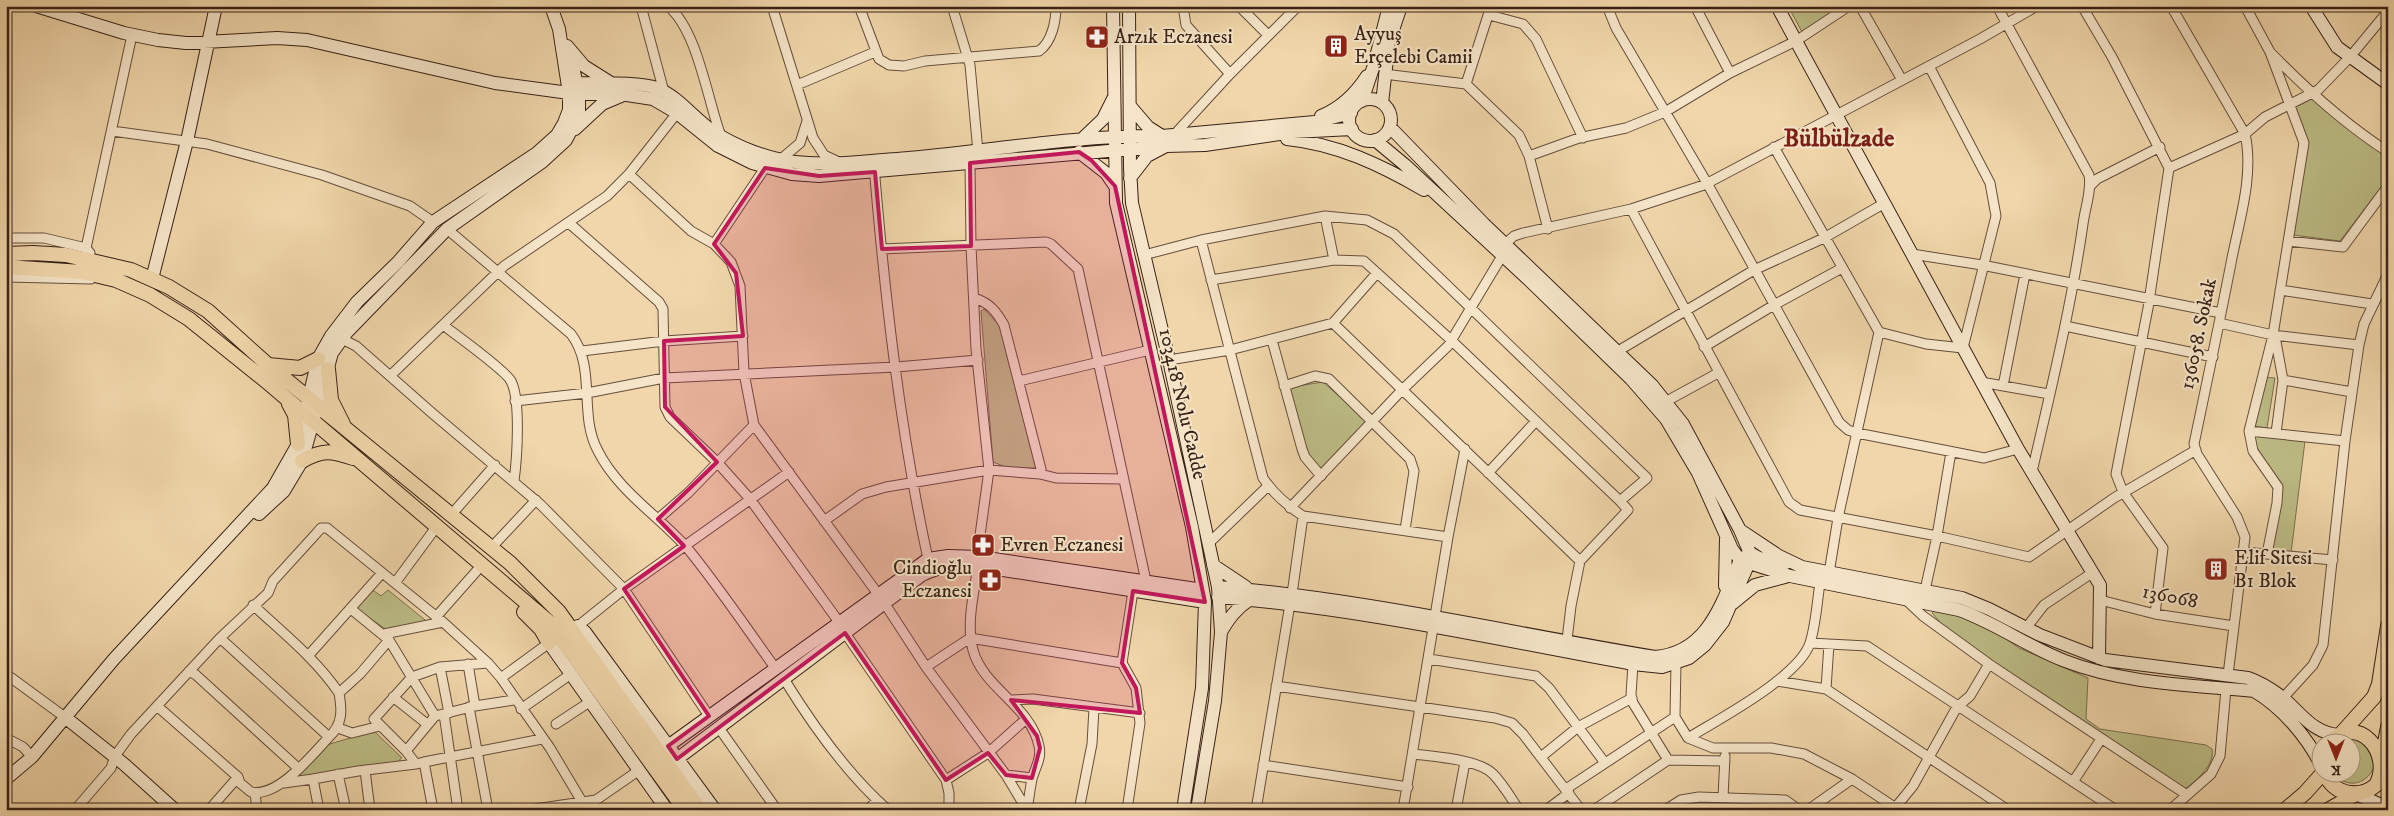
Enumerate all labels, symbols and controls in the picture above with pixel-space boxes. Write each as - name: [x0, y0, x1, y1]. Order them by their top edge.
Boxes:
- place label: Ayyuş Erçelebi Camii: [1354, 22, 1473, 70]
- pharmacy icon: Arzık Eczanesi: [1084, 24, 1110, 50]
- place label: Arzık Eczanesi: [1114, 25, 1233, 50]
- building icon: Ayyuş Erçelebi Camii: [1323, 33, 1349, 59]
- district label: Bülbülzade: [1784, 123, 1895, 154]
- street label: 136058. Sokak: [2175, 276, 2223, 392]
- street label: 103418 Nolu Cadde: [1152, 326, 1212, 482]
- pharmacy icon: Evren Eczanesi: [970, 532, 996, 558]
- place label: Evren Eczanesi: [1000, 533, 1123, 558]
- place label: Elif Sitesi B1 Blok: [2234, 546, 2312, 594]
- place label: Cindioğlu Eczanesi: [893, 556, 972, 604]
- building icon: Elif Sitesi B1 Blok: [2203, 556, 2229, 582]
- pharmacy icon: Cindioğlu Eczanesi: [977, 567, 1003, 593]
- street label: 136068: [2140, 579, 2200, 615]
- north arrow: [2312, 734, 2362, 784]
- text: K: [2330, 761, 2341, 779]

